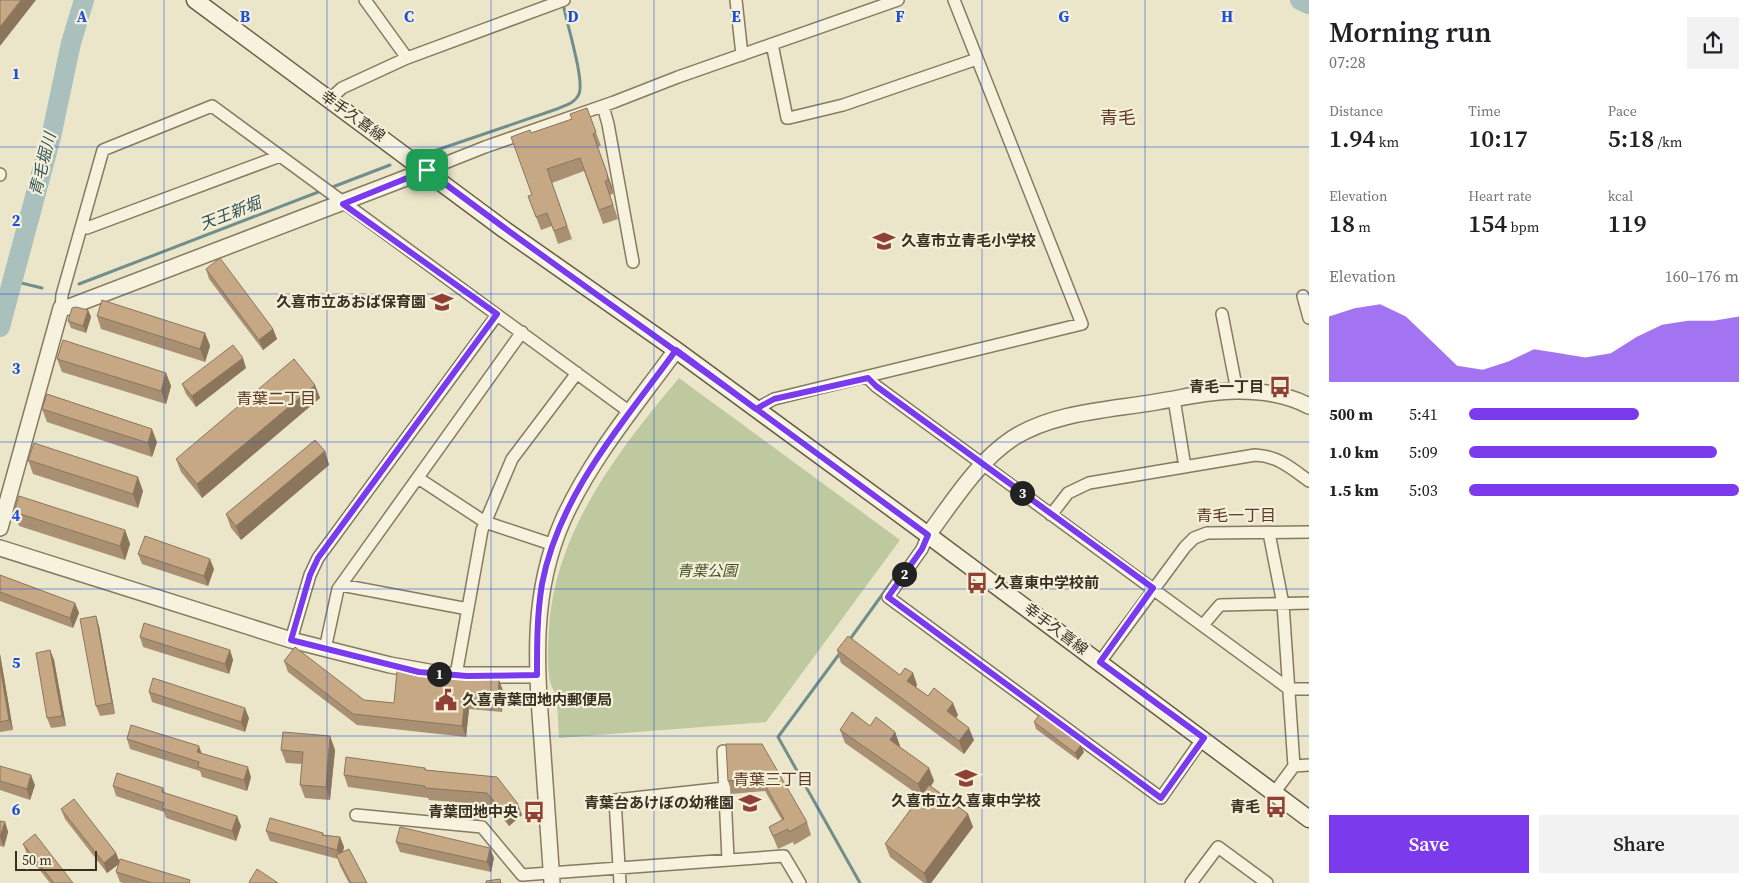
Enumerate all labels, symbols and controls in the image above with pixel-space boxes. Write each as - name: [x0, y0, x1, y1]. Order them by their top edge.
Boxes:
- text: A: [77, 5, 88, 27]
- text: B: [240, 5, 251, 27]
- text: C: [404, 5, 414, 27]
- text: D: [567, 5, 579, 27]
- text: E: [731, 5, 741, 27]
- text: F: [895, 5, 905, 27]
- text: G: [1059, 5, 1070, 27]
- text: H: [1221, 5, 1233, 27]
- text: Morning run: [1329, 13, 1492, 51]
- button: share: [1687, 17, 1739, 69]
- text: 07:28: [1329, 51, 1366, 73]
- text: 1: [12, 62, 20, 84]
- street label: 幸手久喜線: [317, 85, 390, 146]
- text: Distance: [1329, 101, 1383, 121]
- text: Time: [1468, 101, 1501, 121]
- text: Pace: [1608, 101, 1637, 121]
- district label: 青毛: [1100, 105, 1136, 130]
- text: 1.94: [1329, 121, 1376, 155]
- text: 10:17: [1468, 121, 1528, 155]
- text: 5:18: [1608, 121, 1654, 155]
- water label: 青毛堀川: [24, 128, 61, 198]
- text: km: [1376, 132, 1399, 152]
- text: /km: [1654, 132, 1682, 152]
- pin: [406, 149, 448, 191]
- icon: arrive: [413, 156, 441, 184]
- text: Elevation: [1329, 186, 1387, 206]
- text: Heart rate: [1468, 186, 1532, 206]
- text: kcal: [1608, 186, 1633, 206]
- water label: 天王新堀: [196, 190, 267, 235]
- text: 18: [1329, 206, 1355, 240]
- text: 154: [1468, 206, 1507, 240]
- text: 119: [1608, 206, 1647, 240]
- text: 2: [12, 209, 21, 231]
- text: m: [1355, 217, 1371, 237]
- text: bpm: [1507, 217, 1539, 237]
- school or university icon: 久喜市立青毛小学校: [871, 228, 897, 254]
- place label: 久喜市立青毛小学校: [901, 230, 1036, 251]
- text: Elevation: [1329, 265, 1396, 287]
- text: 160–176 m: [1665, 265, 1739, 287]
- school or university icon: 久喜市立あおば保育園: [429, 289, 455, 315]
- place label: 久喜市立あおば保育園: [276, 291, 426, 312]
- text: 3: [12, 357, 21, 379]
- bus stop icon: 青毛一丁目: [1267, 374, 1293, 400]
- place label: 青毛一丁目: [1189, 376, 1264, 397]
- district label: 青葉二丁目: [236, 387, 316, 409]
- text: 500 m: [1329, 403, 1373, 425]
- text: 5:41: [1409, 403, 1438, 425]
- text: 1.0 km: [1329, 441, 1379, 463]
- text: 5:09: [1409, 441, 1438, 463]
- text: 1.5 km: [1329, 479, 1379, 501]
- text: 5:03: [1409, 479, 1438, 501]
- pin: 3: [1010, 480, 1034, 506]
- text: 3: [1019, 483, 1026, 503]
- text: 4: [12, 504, 21, 526]
- district label: 青毛一丁目: [1196, 504, 1276, 526]
- park label: 青葉公園: [677, 560, 739, 581]
- pin: 2: [892, 562, 916, 586]
- text: 2: [901, 564, 908, 584]
- bus stop icon: 久喜東中学校前: [964, 570, 990, 596]
- place label: 久喜東中学校前: [994, 572, 1099, 593]
- street label: 幸手久喜線: [1020, 598, 1093, 660]
- text: 5: [12, 651, 21, 673]
- pin: 1: [426, 662, 452, 686]
- text: 1: [436, 664, 443, 684]
- public building icon: 久喜青葉団地内郵便局: [433, 687, 459, 713]
- place label: 久喜青葉団地内郵便局: [462, 689, 612, 710]
- school or university icon: 久喜市立久喜東中学校: [953, 765, 979, 791]
- district label: 青葉三丁目: [733, 768, 813, 790]
- school or university icon: 青葉台あけぼの幼稚園: [737, 790, 763, 816]
- place label: 久喜市立久喜東中学校: [891, 790, 1041, 811]
- place label: 青葉台あけぼの幼稚園: [584, 792, 734, 813]
- bus stop icon: 青毛: [1263, 794, 1289, 820]
- place label: 青毛: [1230, 796, 1260, 817]
- text: 6: [12, 798, 21, 820]
- bus stop icon: 青葉団地中央: [521, 799, 547, 825]
- place label: 青葉団地中央: [428, 801, 518, 822]
- button: Save: [1329, 815, 1529, 873]
- button: Share: [1539, 815, 1739, 873]
- scale bar: [15, 848, 98, 871]
- text: 50 m: [22, 850, 52, 870]

